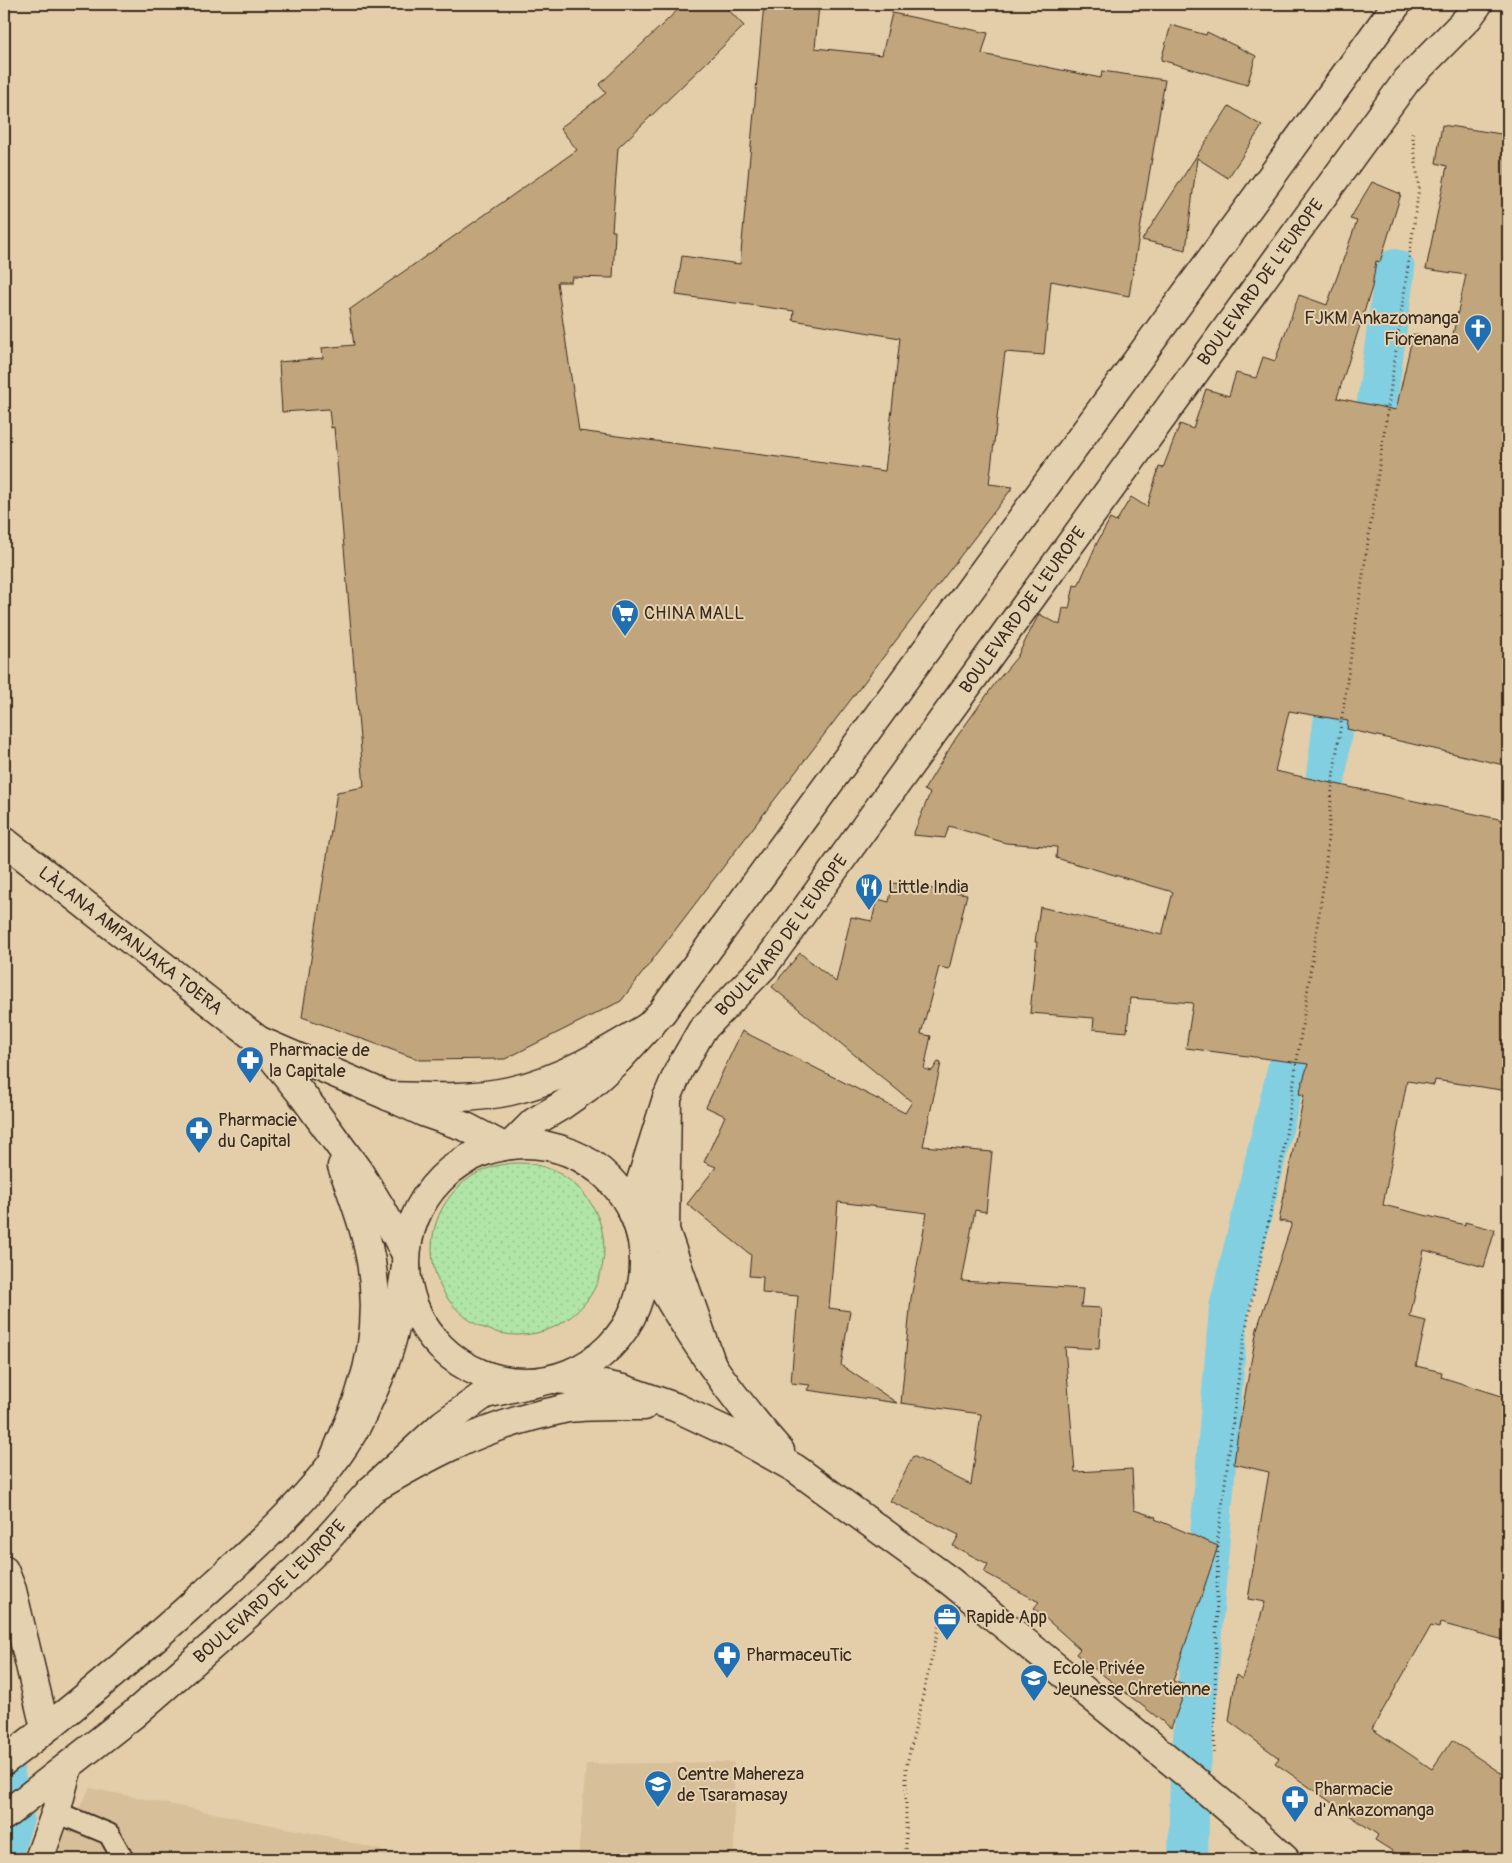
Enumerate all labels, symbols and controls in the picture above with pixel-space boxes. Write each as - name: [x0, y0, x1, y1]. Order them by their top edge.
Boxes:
- street label: BOULEVARD DE L'EUROPE: [1192, 194, 1329, 370]
- place label: FJKM Ankazomanga Fiorenana: [1304, 307, 1459, 351]
- church icon: FJKM Ankazomanga Fiorenana: [1463, 313, 1493, 352]
- street label: BOULEVARD DE L'EUROPE: [954, 522, 1091, 698]
- supermarket icon: CHINA MALL: [610, 598, 640, 637]
- place label: CHINA MALL: [644, 602, 744, 625]
- street label: BOULEVARD DE L'EUROPE: [710, 850, 853, 1021]
- street label: LÀLANA AMPANJAKA TOERA: [34, 861, 228, 1020]
- restaurant icon: Little India: [854, 872, 884, 911]
- place label: Little India: [888, 876, 969, 899]
- place label: Pharmacie de la Capitale: [269, 1039, 370, 1083]
- pharmacy icon: Pharmacie de la Capitale: [235, 1045, 265, 1084]
- place label: Pharmacie du Capital: [218, 1109, 297, 1153]
- pharmacy icon: Pharmacie du Capital: [184, 1115, 214, 1154]
- street label: BOULEVARD DE L'EUROPE: [189, 1515, 351, 1668]
- office icon: Rapide App: [932, 1602, 962, 1641]
- place label: Rapide App: [966, 1606, 1047, 1629]
- pharmacy icon: PharmaceuTic: [712, 1640, 742, 1679]
- place label: PharmaceuTic: [746, 1644, 852, 1667]
- place label: Ecole Privée Jeunesse Chretienne: [1053, 1657, 1210, 1701]
- school or university icon: Ecole Privée Jeunesse Chretienne: [1019, 1663, 1049, 1702]
- place label: Centre Mahereza de Tsaramasay: [677, 1763, 804, 1807]
- school or university icon: Centre Mahereza de Tsaramasay: [643, 1769, 673, 1808]
- place label: Pharmacie d'Ankazomanga: [1314, 1778, 1434, 1822]
- pharmacy icon: Pharmacie d'Ankazomanga: [1280, 1784, 1310, 1823]

